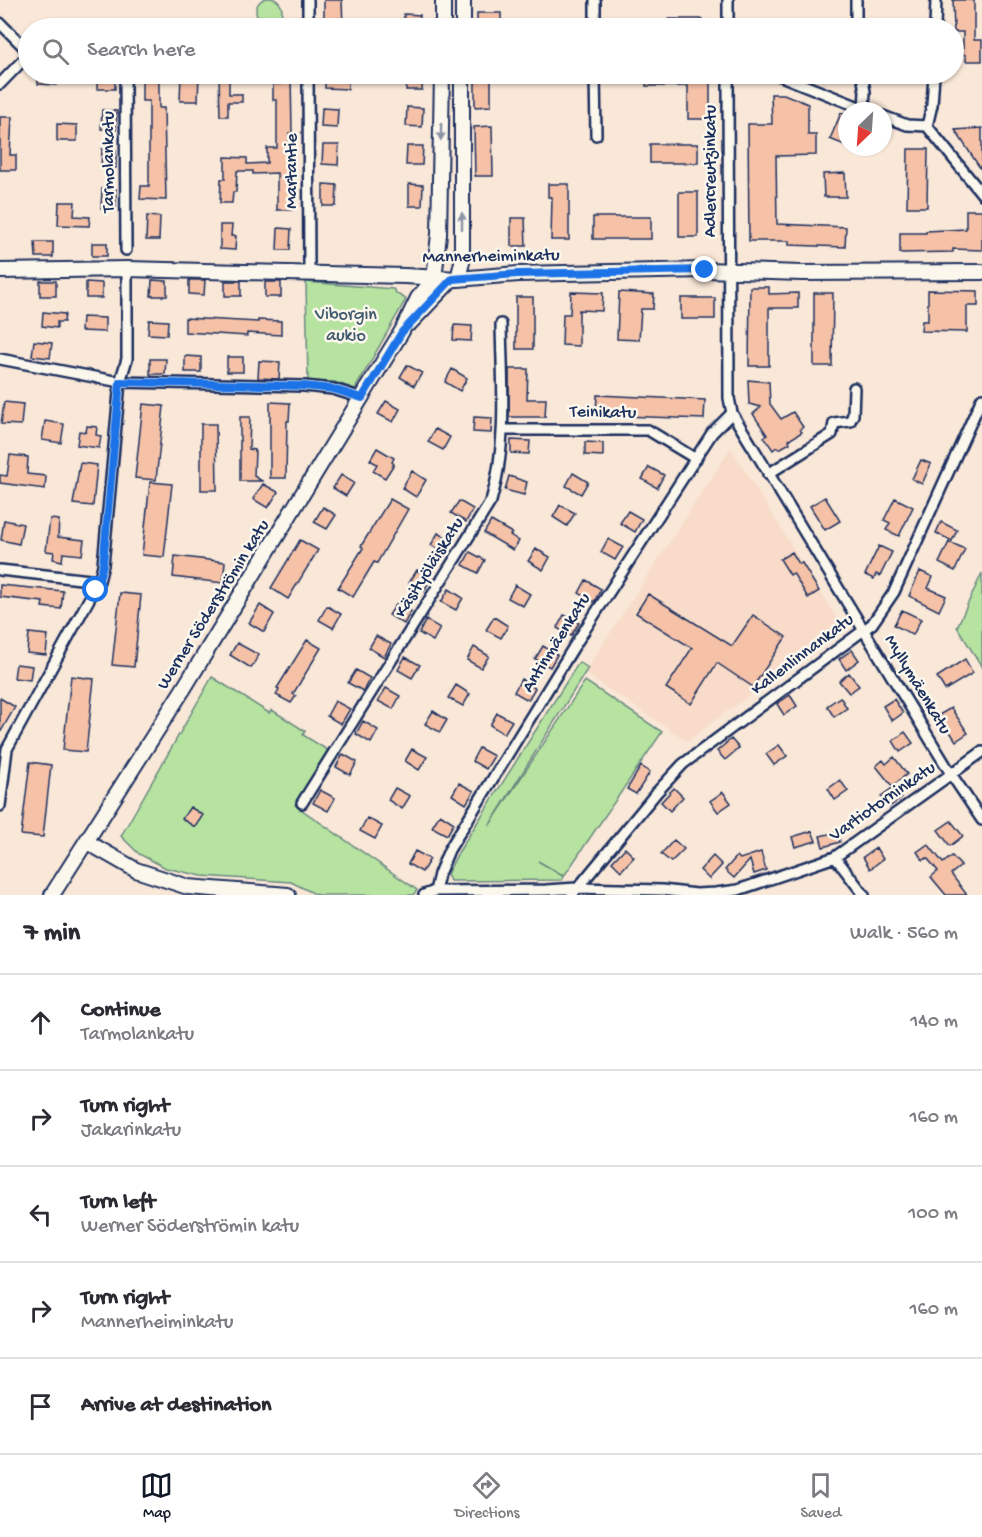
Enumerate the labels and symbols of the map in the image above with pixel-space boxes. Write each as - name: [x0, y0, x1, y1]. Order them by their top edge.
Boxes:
- north arrow: [838, 102, 892, 156]
- street label: Adlercreutzinkatu: [701, 104, 722, 237]
- street label: Tarmolankatu: [99, 111, 120, 214]
- one-way arrow: [436, 122, 446, 141]
- street label: Martantie: [282, 133, 303, 209]
- one-way arrow: [457, 212, 467, 231]
- street label: Mannerheiminkatu: [422, 245, 560, 269]
- route end: [691, 256, 717, 282]
- park label: Viborgin aukio: [314, 305, 377, 347]
- street label: Teinikatu: [569, 402, 637, 424]
- street label: Käsityöläiskatu: [391, 514, 469, 622]
- street label: Werner Söderströmin katu: [153, 516, 275, 694]
- route start: [82, 576, 108, 602]
- street label: Antinmäenkatu: [518, 589, 596, 697]
- street label: Kallenlinnankatu: [748, 609, 859, 700]
- street label: Myllymäenkatu: [879, 631, 955, 739]
- street label: Vartiotorninkatu: [825, 757, 941, 847]

